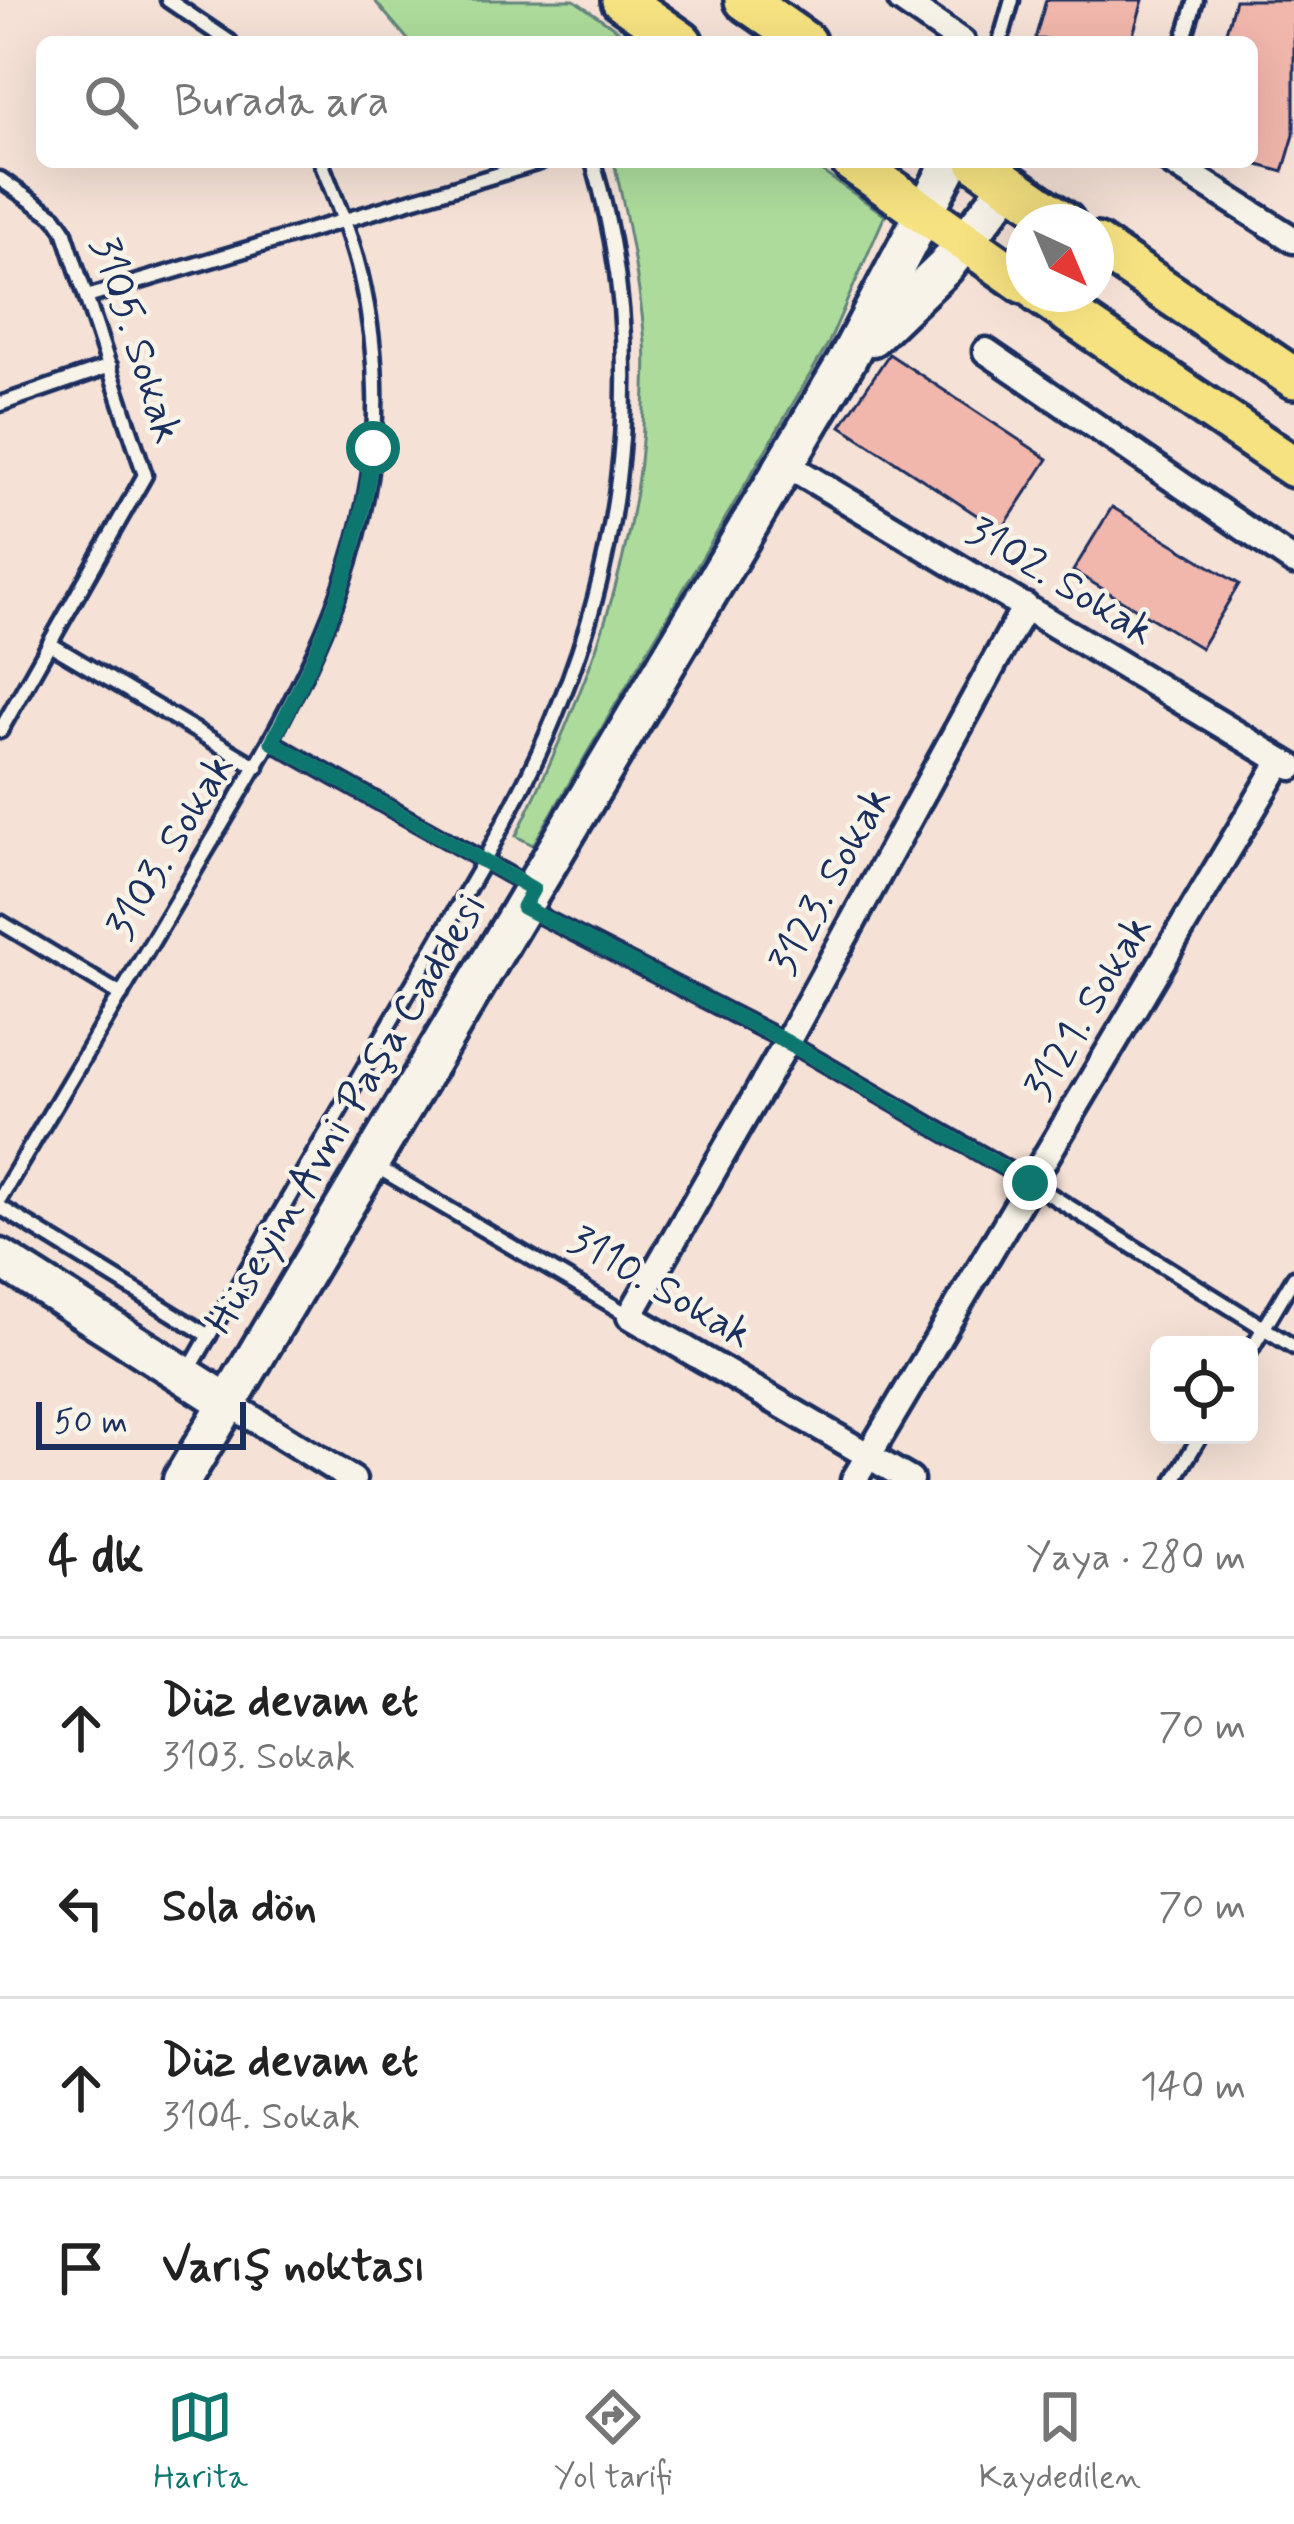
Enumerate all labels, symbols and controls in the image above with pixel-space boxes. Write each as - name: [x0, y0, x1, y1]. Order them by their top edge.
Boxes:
- search box: [36, 36, 1258, 168]
- icon: search: [78, 69, 144, 135]
- text: Burada ara: [174, 73, 389, 132]
- north arrow: [1006, 204, 1114, 312]
- street label: 3105. Sokak: [76, 230, 194, 450]
- route start: [346, 421, 400, 475]
- street label: 3102. Sokak: [956, 505, 1164, 659]
- street label: 3103. Sokak: [94, 744, 248, 950]
- street label: 3123. Sokak: [757, 777, 905, 985]
- street label: Hüseyin Avni Paşa Caddesi: [193, 883, 501, 1345]
- street label: 3121. Sokak: [1012, 905, 1166, 1111]
- route end: [1003, 1156, 1057, 1210]
- street label: 3110. Sokak: [558, 1213, 762, 1363]
- map controls: [1150, 1336, 1258, 1444]
- button: locate: [1150, 1336, 1258, 1444]
- scale bar: [36, 1396, 246, 1449]
- text: 50 m: [54, 1401, 128, 1445]
- text: 4 dk: [48, 1525, 144, 1591]
- text: Yaya · 280 m: [1026, 1533, 1246, 1584]
- text: Düz devam et: [162, 1673, 418, 1732]
- icon: ahead: [48, 1695, 114, 1761]
- text: 70 m: [1158, 1702, 1246, 1753]
- text: 3103. Sokak: [162, 1732, 355, 1783]
- icon: left: [48, 1875, 114, 1941]
- text: Sola dön: [162, 1878, 317, 1937]
- text: 70 m: [1158, 1882, 1246, 1933]
- text: Düz devam et: [162, 2033, 418, 2092]
- icon: ahead: [48, 2055, 114, 2121]
- text: 140 m: [1140, 2062, 1246, 2113]
- text: 3104. Sokak: [162, 2092, 360, 2143]
- icon: arrive: [48, 2235, 114, 2301]
- text: Varış noktası: [162, 2238, 426, 2297]
- tab: Harita: [153, 2384, 248, 2500]
- tab: Yol tarifi: [554, 2384, 672, 2500]
- tab: Kaydedilen: [979, 2384, 1141, 2500]

